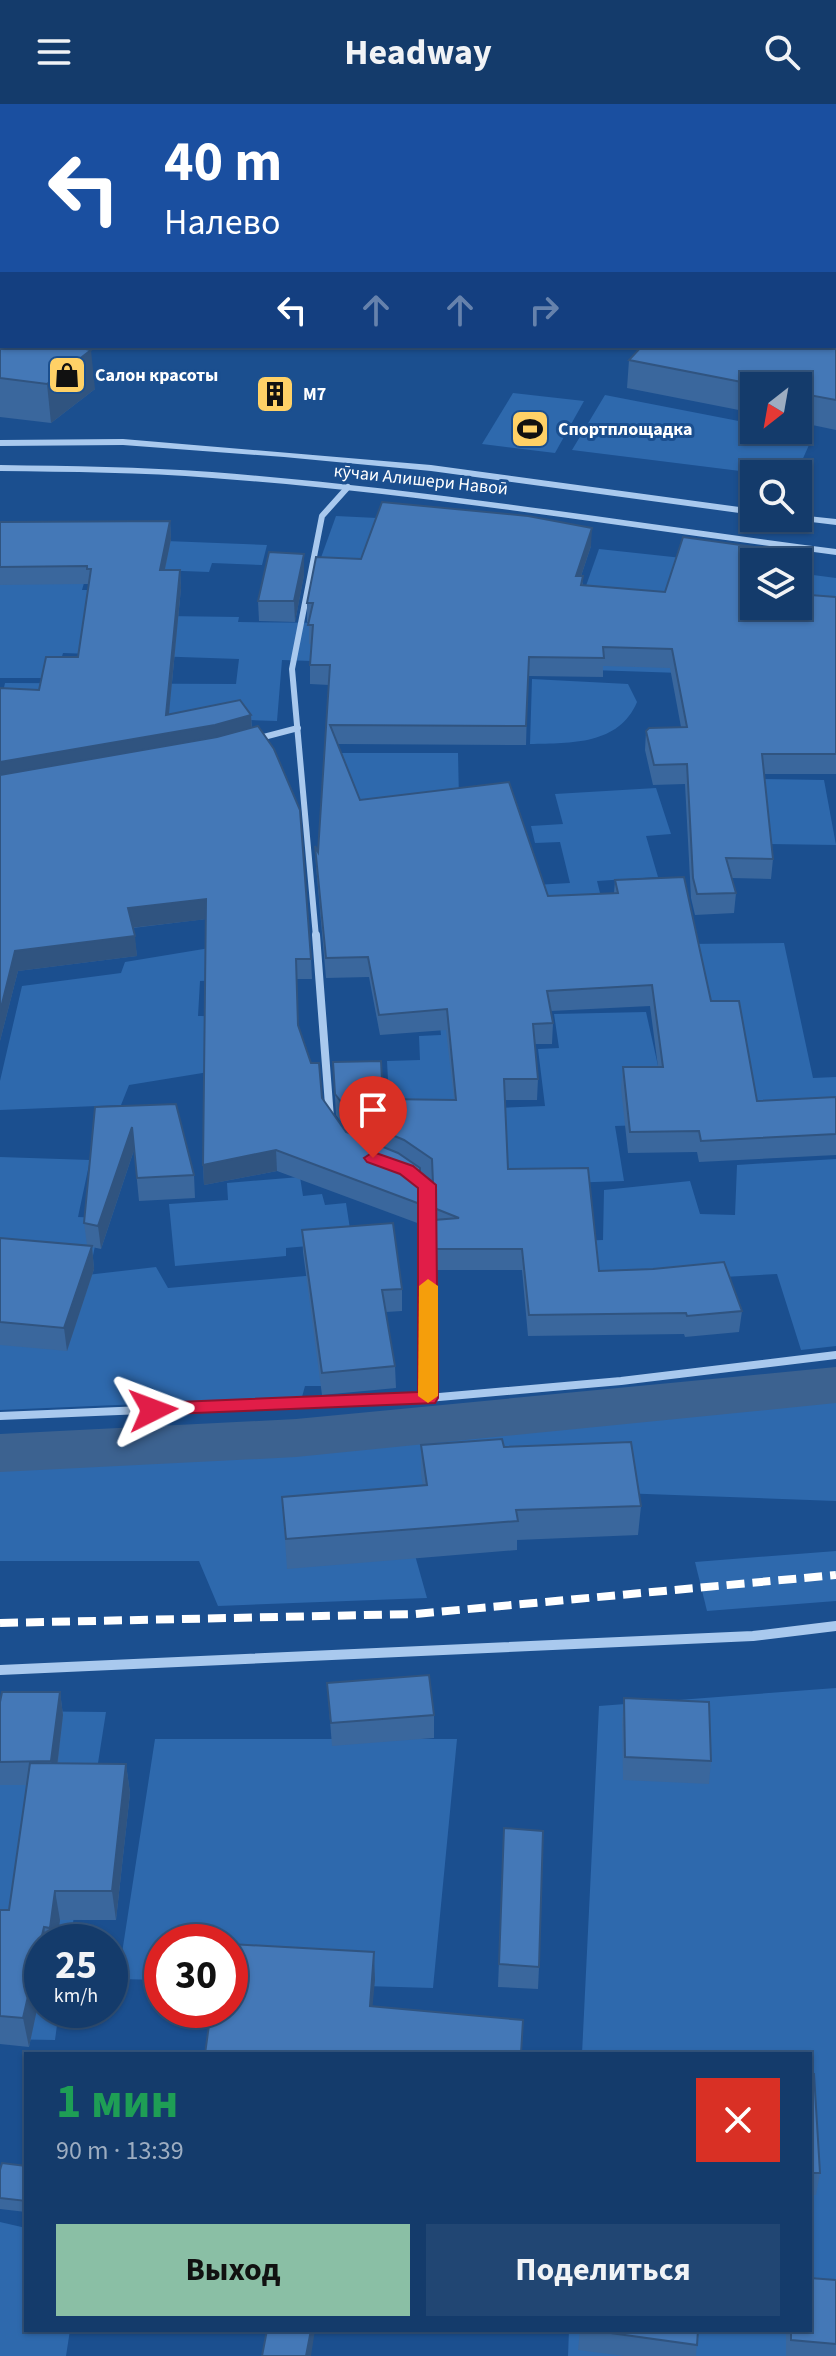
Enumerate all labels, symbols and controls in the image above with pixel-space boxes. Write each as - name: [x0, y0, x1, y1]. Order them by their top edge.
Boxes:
- text: Headway: [344, 27, 492, 78]
- icon: menu: [32, 30, 76, 74]
- icon: search: [760, 30, 804, 74]
- text: 40 m: [164, 123, 282, 202]
- icon: left: [32, 136, 136, 240]
- text: Налево: [164, 197, 280, 248]
- icon: left: [270, 288, 314, 332]
- icon: ahead: [354, 288, 398, 332]
- icon: ahead: [438, 288, 482, 332]
- icon: right: [522, 288, 566, 332]
- shop icon: Салон красоты: [46, 354, 88, 396]
- place label: Салон красоты: [95, 363, 218, 388]
- north arrow: [740, 372, 812, 444]
- map controls: [740, 372, 812, 620]
- building icon: М7: [254, 373, 296, 415]
- place label: М7: [303, 382, 326, 407]
- sports icon: Спортплощадка: [509, 408, 551, 450]
- place label: Спортплощадка: [558, 417, 692, 442]
- street label: кӯчаи Алишери Навоӣ: [333, 458, 509, 502]
- button: search: [740, 460, 812, 532]
- button: layers: [740, 548, 812, 620]
- pin: [339, 1076, 407, 1158]
- icon: arrive: [351, 1088, 395, 1132]
- position arrow: [111, 1368, 195, 1452]
- speed limit sign: 30: [144, 1924, 248, 2028]
- text: 25: [55, 1937, 97, 1994]
- text: km/h: [54, 1982, 98, 2010]
- text: 1 мин: [56, 2068, 179, 2136]
- button: close: [696, 2078, 780, 2162]
- text: 90 m · 13:39: [56, 2132, 184, 2169]
- button: Выход: [56, 2224, 410, 2316]
- button: Поделиться: [426, 2224, 780, 2316]

